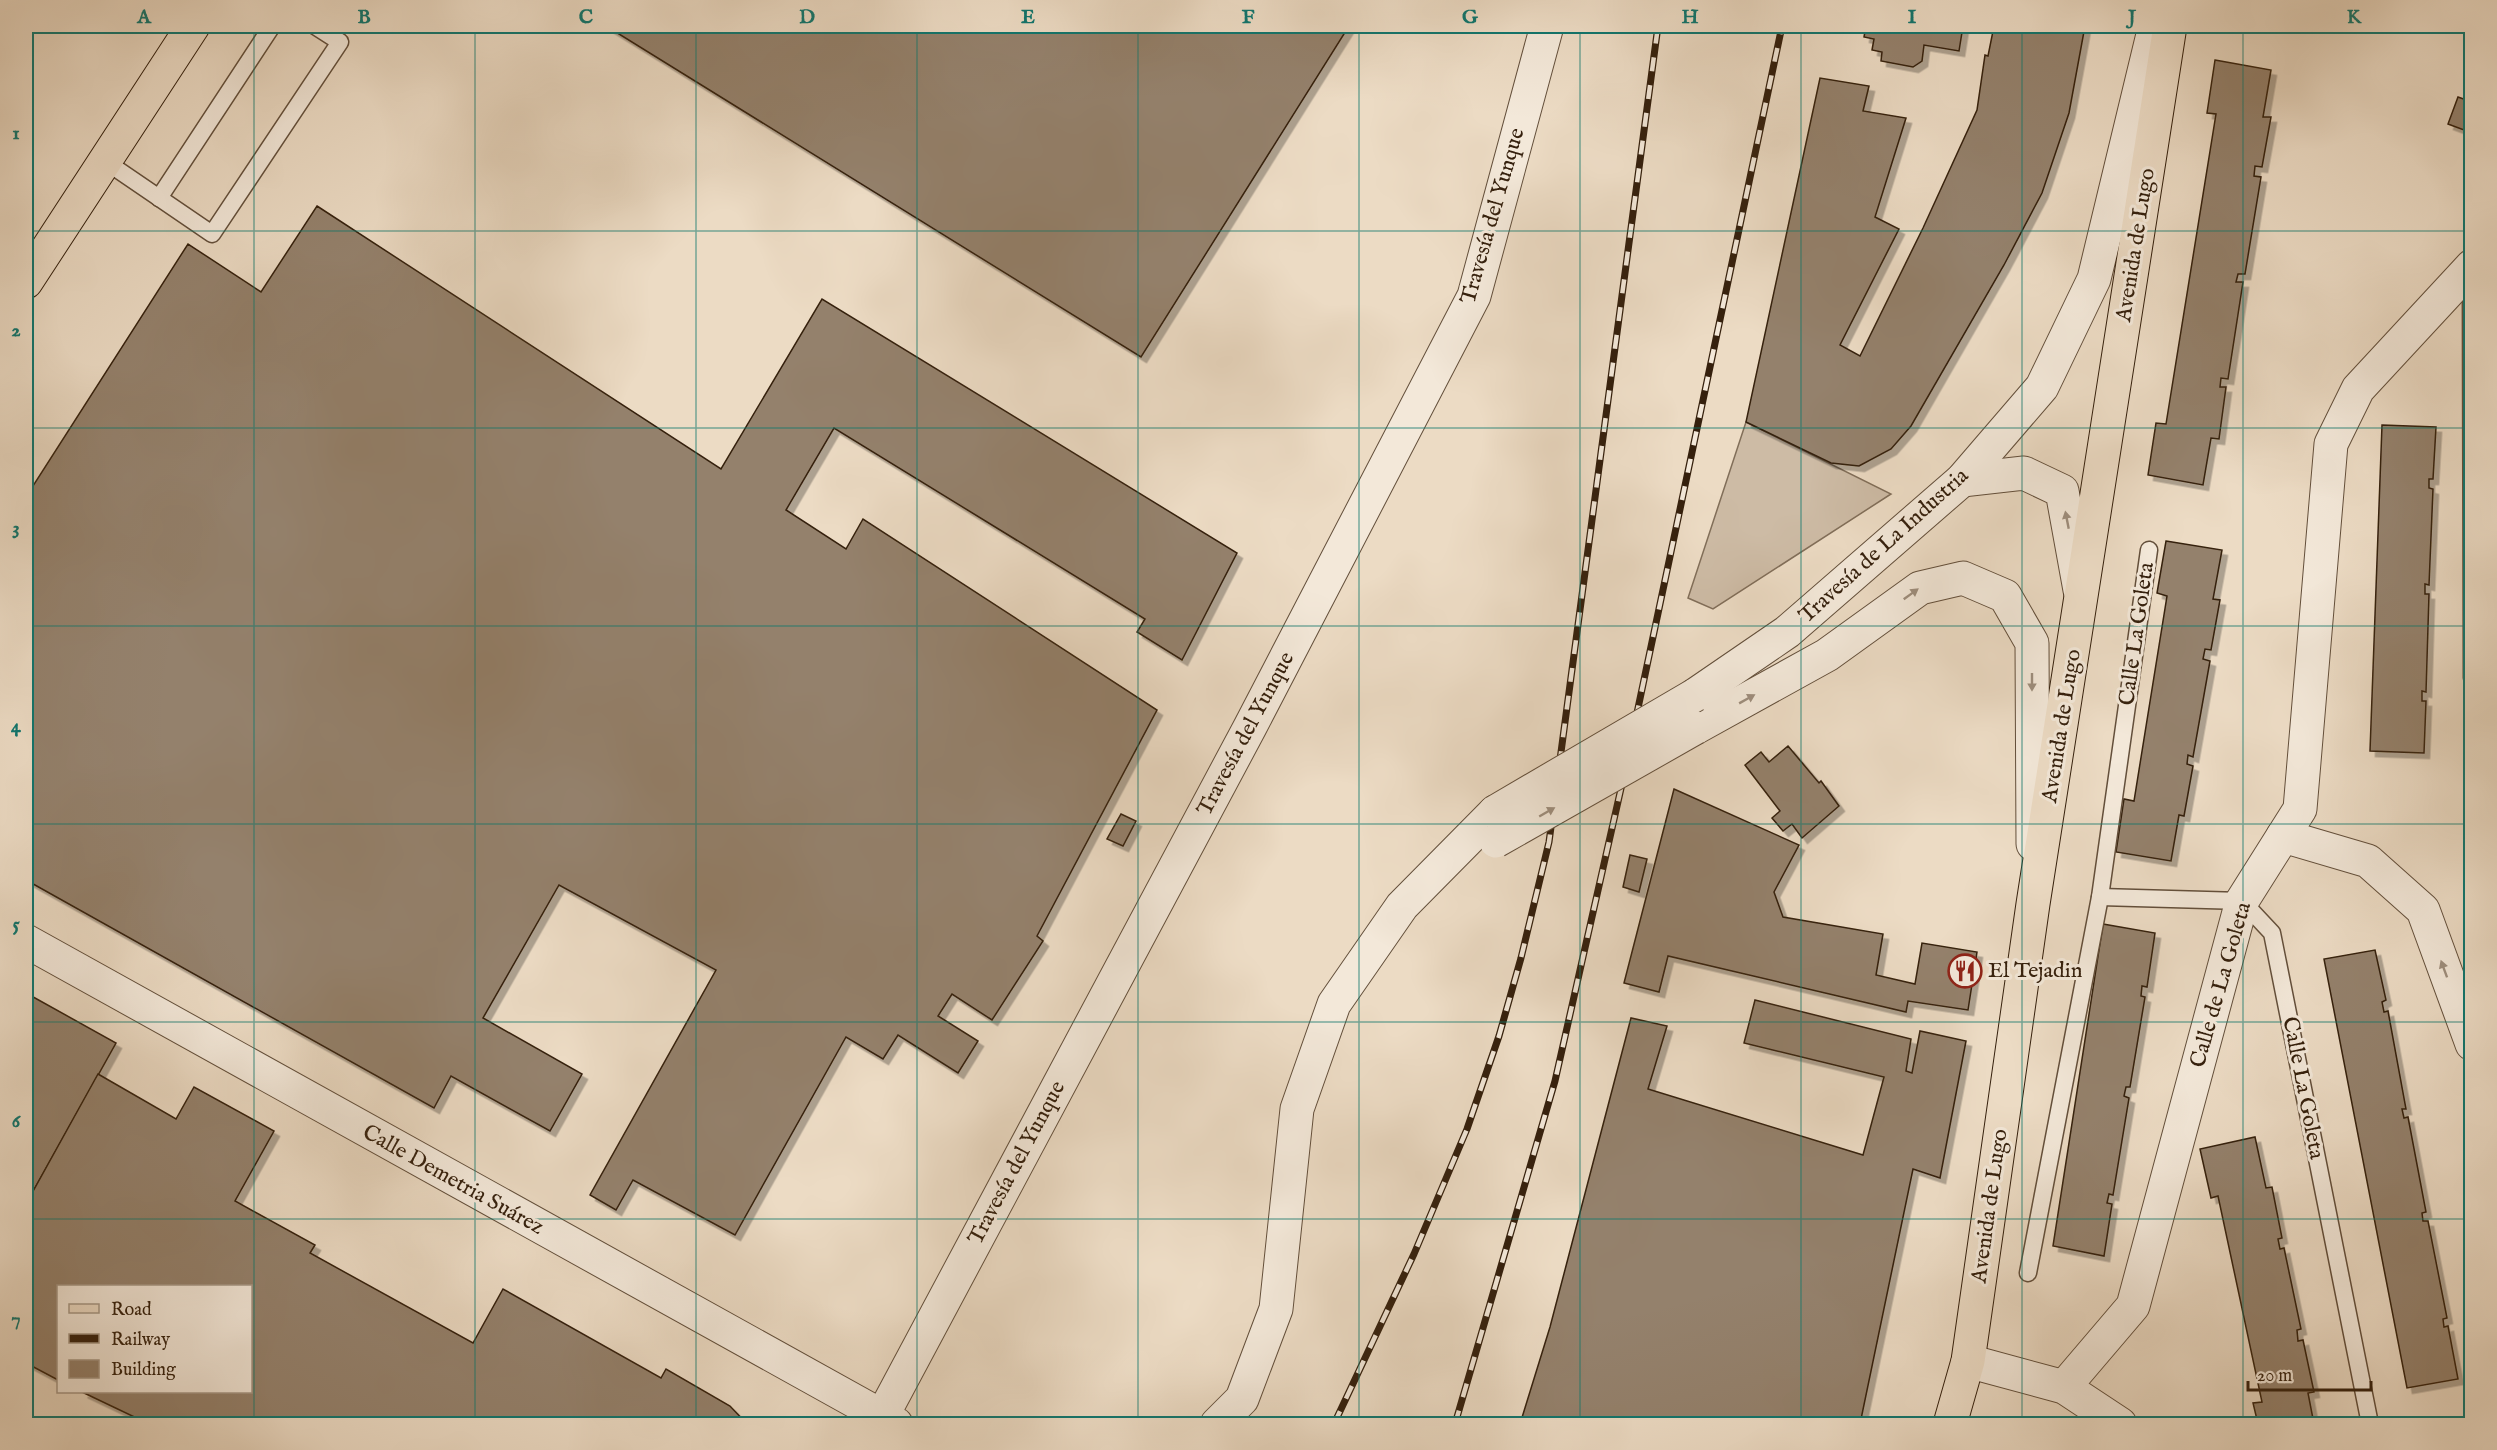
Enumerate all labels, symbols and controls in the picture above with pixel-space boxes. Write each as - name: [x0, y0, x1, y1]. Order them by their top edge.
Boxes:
- text: A: [136, 5, 152, 30]
- text: B: [357, 5, 371, 30]
- text: C: [579, 5, 593, 30]
- text: D: [799, 5, 815, 30]
- text: E: [1021, 5, 1035, 30]
- text: F: [1242, 5, 1255, 30]
- text: G: [1462, 5, 1479, 30]
- text: H: [1681, 5, 1699, 30]
- text: I: [1908, 5, 1917, 30]
- text: J: [2125, 5, 2137, 30]
- text: K: [2347, 5, 2363, 30]
- text: 1: [12, 121, 20, 146]
- street label: Travesía del Yunque: [1455, 125, 1531, 307]
- street label: Avenida de Lugo: [2110, 166, 2162, 325]
- text: 2: [11, 318, 21, 343]
- street label: Travesía de La Industria: [1793, 462, 1975, 630]
- one-way arrow: [2062, 510, 2071, 529]
- text: 3: [12, 516, 20, 541]
- street label: Calle La Goleta: [2113, 560, 2161, 707]
- one-way arrow: [1903, 589, 1918, 601]
- street label: Travesía del Yunque: [1191, 647, 1301, 821]
- street label: Avenida de Lugo: [2036, 647, 2088, 806]
- one-way arrow: [2027, 673, 2037, 692]
- one-way arrow: [1738, 694, 1755, 704]
- text: 4: [11, 714, 22, 739]
- one-way arrow: [1539, 807, 1556, 817]
- street label: Calle de La Goleta: [2184, 898, 2258, 1071]
- text: 5: [12, 912, 20, 937]
- restaurant icon: El Tejadin: [1947, 953, 1983, 989]
- place label: El Tejadin: [1988, 957, 2083, 985]
- one-way arrow: [2439, 960, 2449, 978]
- street label: Calle La Goleta: [2275, 1014, 2331, 1162]
- street label: Travesía del Yunque: [962, 1076, 1072, 1250]
- text: 6: [12, 1109, 22, 1134]
- street label: Calle Demetria Suárez: [357, 1118, 549, 1242]
- street label: Avenida de Lugo: [1965, 1127, 2015, 1286]
- legend: [57, 1285, 252, 1393]
- text: Road: [111, 1299, 152, 1322]
- text: 7: [11, 1307, 21, 1332]
- text: Railway: [111, 1329, 170, 1352]
- scale bar: [2248, 1354, 2371, 1392]
- text: Building: [111, 1359, 176, 1382]
- text: 20 m: [2257, 1365, 2292, 1388]

